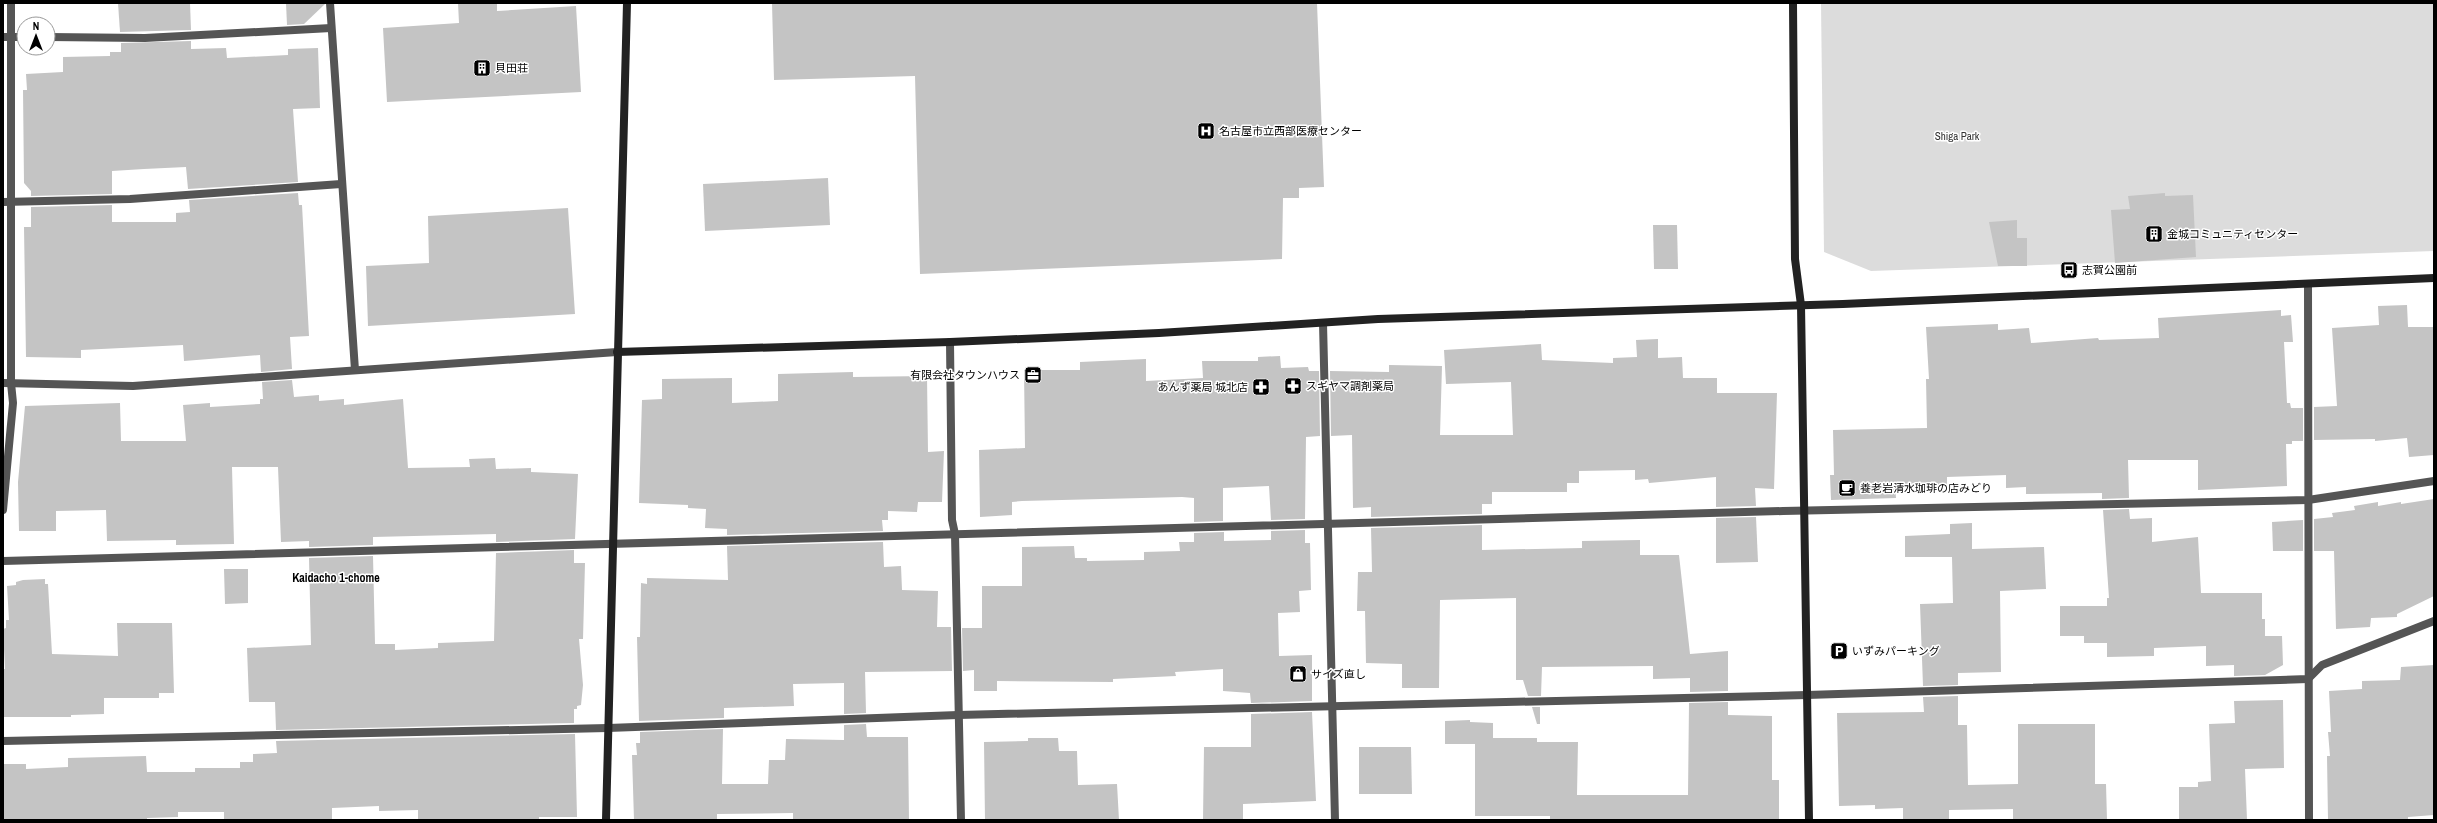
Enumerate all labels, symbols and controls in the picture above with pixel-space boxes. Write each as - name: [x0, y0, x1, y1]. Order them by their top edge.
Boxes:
- north arrow: [16, 16, 56, 56]
- text: N: [33, 19, 39, 33]
- building icon: 貝田荘: [472, 58, 492, 78]
- place label: 貝田荘: [495, 61, 528, 75]
- hospital icon: 名古屋市立西部医療センター: [1196, 121, 1216, 141]
- place label: 名古屋市立西部医療センター: [1219, 124, 1362, 138]
- park label: Shiga Park: [1935, 129, 1980, 143]
- building icon: 金城コミュニティセンター: [2144, 224, 2164, 244]
- place label: 金城コミュニティセンター: [2167, 227, 2298, 241]
- bus stop icon: 志賀公園前: [2059, 260, 2079, 280]
- place label: 志賀公園前: [2082, 263, 2137, 277]
- office icon: 有限会社タウンハウス: [1023, 365, 1043, 385]
- place label: 有限会社タウンハウス: [910, 368, 1020, 382]
- pharmacy icon: スギヤマ調剤薬局: [1283, 376, 1303, 396]
- pharmacy icon: あんず薬局 城北店: [1251, 377, 1271, 397]
- place label: スギヤマ調剤薬局: [1306, 379, 1394, 393]
- place label: あんず薬局 城北店: [1157, 380, 1248, 394]
- cafe icon: 養老岩清水珈琲の店みどり: [1837, 478, 1857, 498]
- place label: 養老岩清水珈琲の店みどり: [1860, 481, 1992, 495]
- district label: Kaidacho 1-chome: [292, 570, 380, 586]
- parking icon: いずみパーキング: [1829, 641, 1849, 661]
- place label: いずみパーキング: [1852, 644, 1940, 658]
- shop icon: サイズ直し: [1288, 664, 1308, 684]
- place label: サイズ直し: [1311, 667, 1366, 681]

